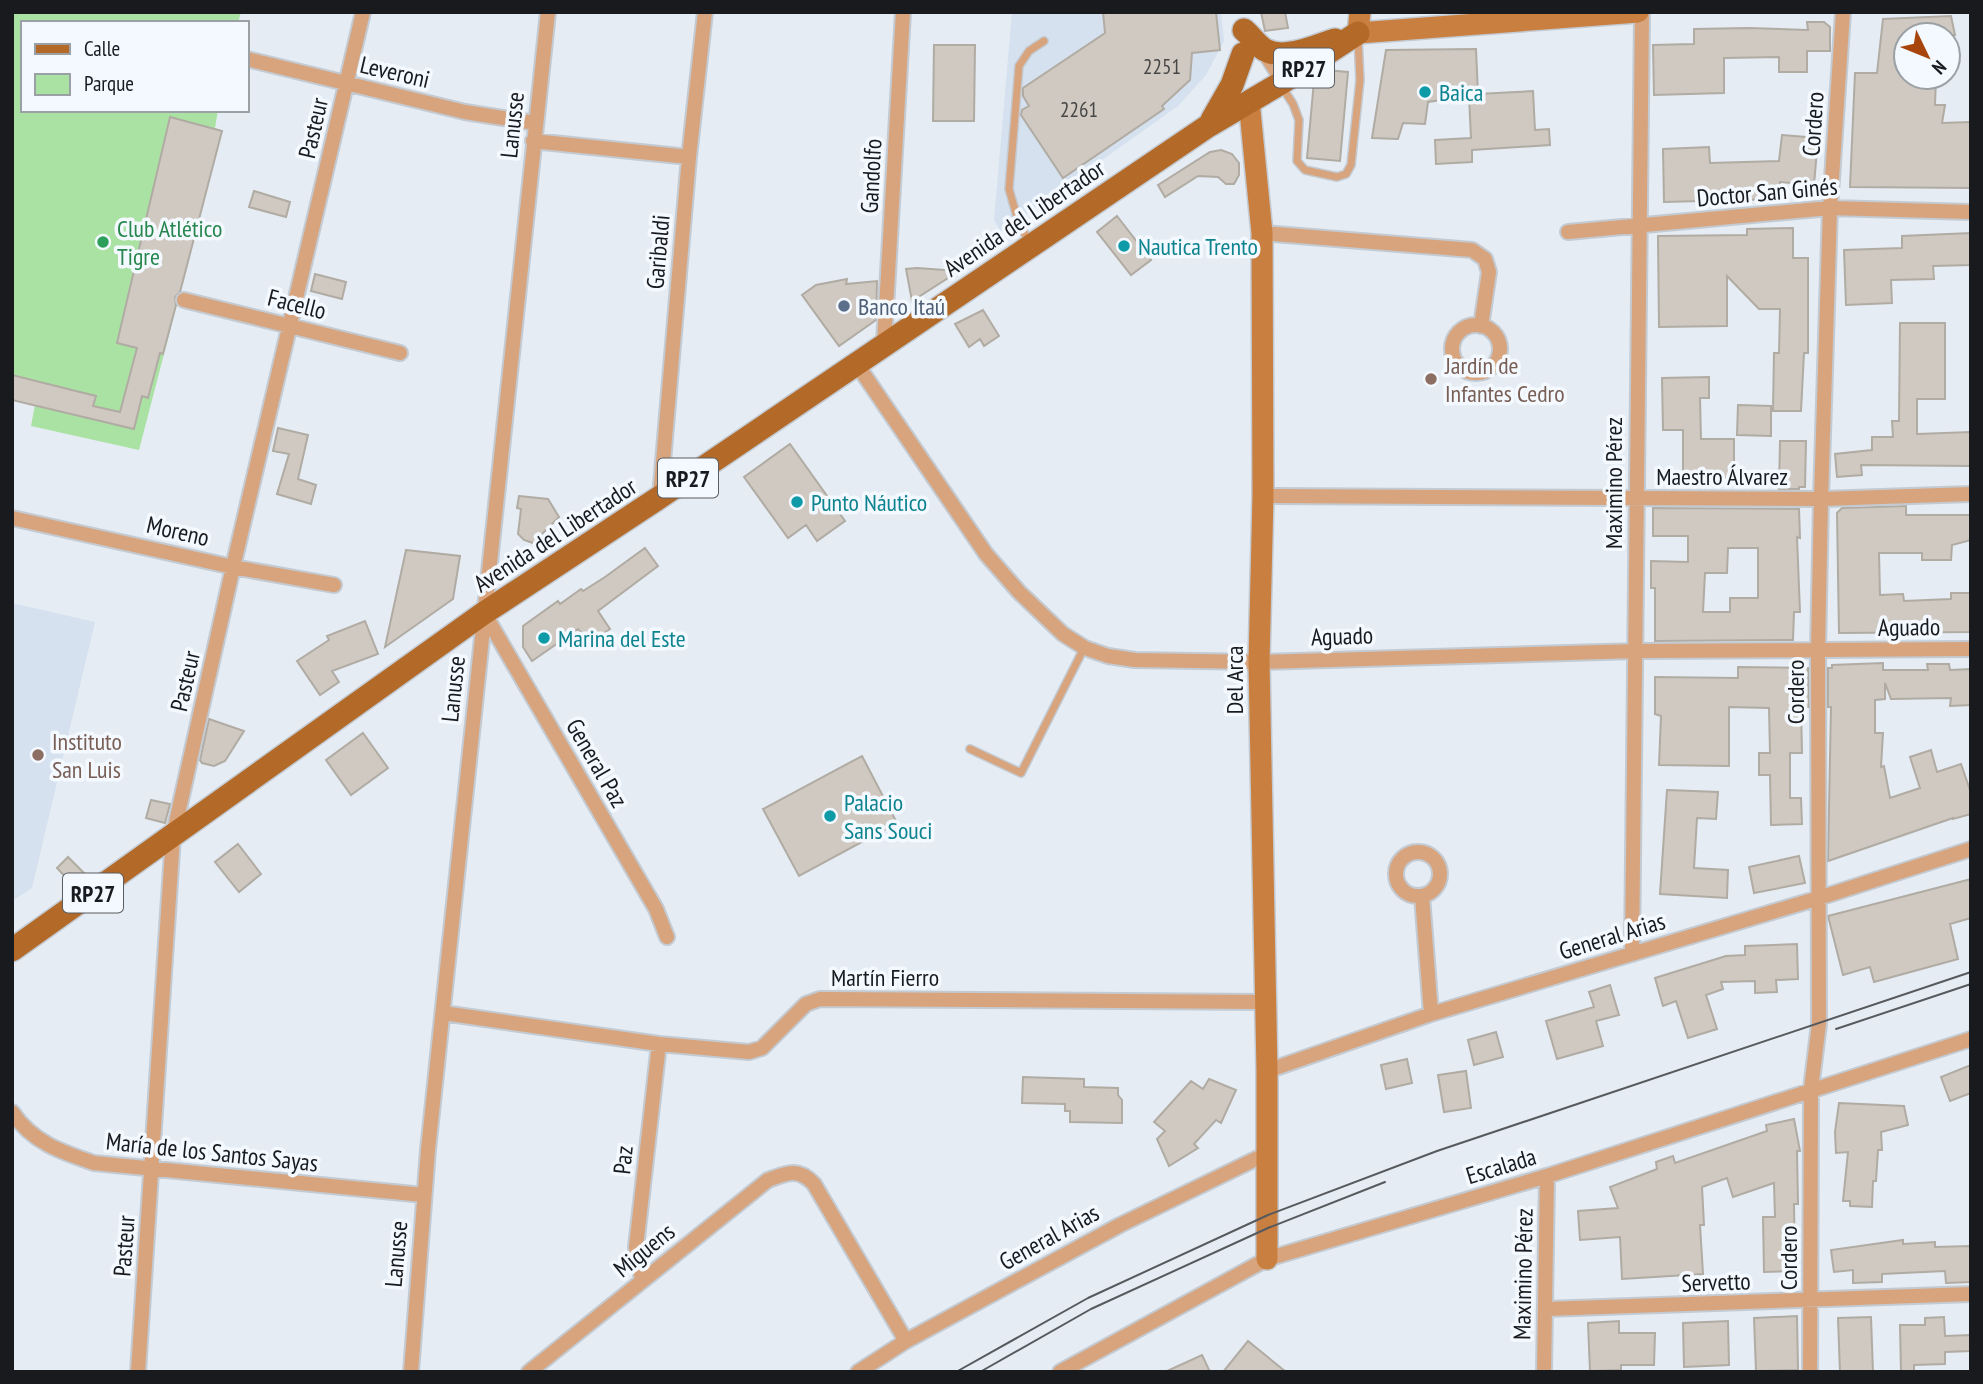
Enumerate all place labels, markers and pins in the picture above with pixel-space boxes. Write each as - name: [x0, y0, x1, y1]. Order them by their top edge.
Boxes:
- place label: Baica: [1439, 77, 1483, 108]
- marker: Baica: [1417, 84, 1433, 100]
- place label: Club Atlético Tigre: [117, 213, 222, 272]
- place label: Nautica Trento: [1138, 231, 1258, 262]
- marker: Club Atlético Tigre: [95, 234, 111, 250]
- marker: Nautica Trento: [1116, 238, 1132, 254]
- place label: Banco Itaú: [858, 291, 945, 322]
- marker: Banco Itaú: [836, 298, 852, 314]
- place label: Jardín de Infantes Cedro: [1444, 350, 1565, 409]
- marker: Jardín de Infantes Cedro: [1423, 371, 1439, 387]
- place label: Punto Náutico: [811, 487, 927, 518]
- marker: Punto Náutico: [789, 494, 805, 510]
- place label: Marina del Este: [558, 623, 686, 654]
- marker: Marina del Este: [536, 630, 552, 646]
- place label: Instituto San Luis: [52, 726, 122, 785]
- marker: Instituto San Luis: [30, 747, 46, 763]
- place label: Palacio Sans Souci: [844, 787, 932, 846]
- marker: Palacio Sans Souci: [822, 808, 838, 824]

